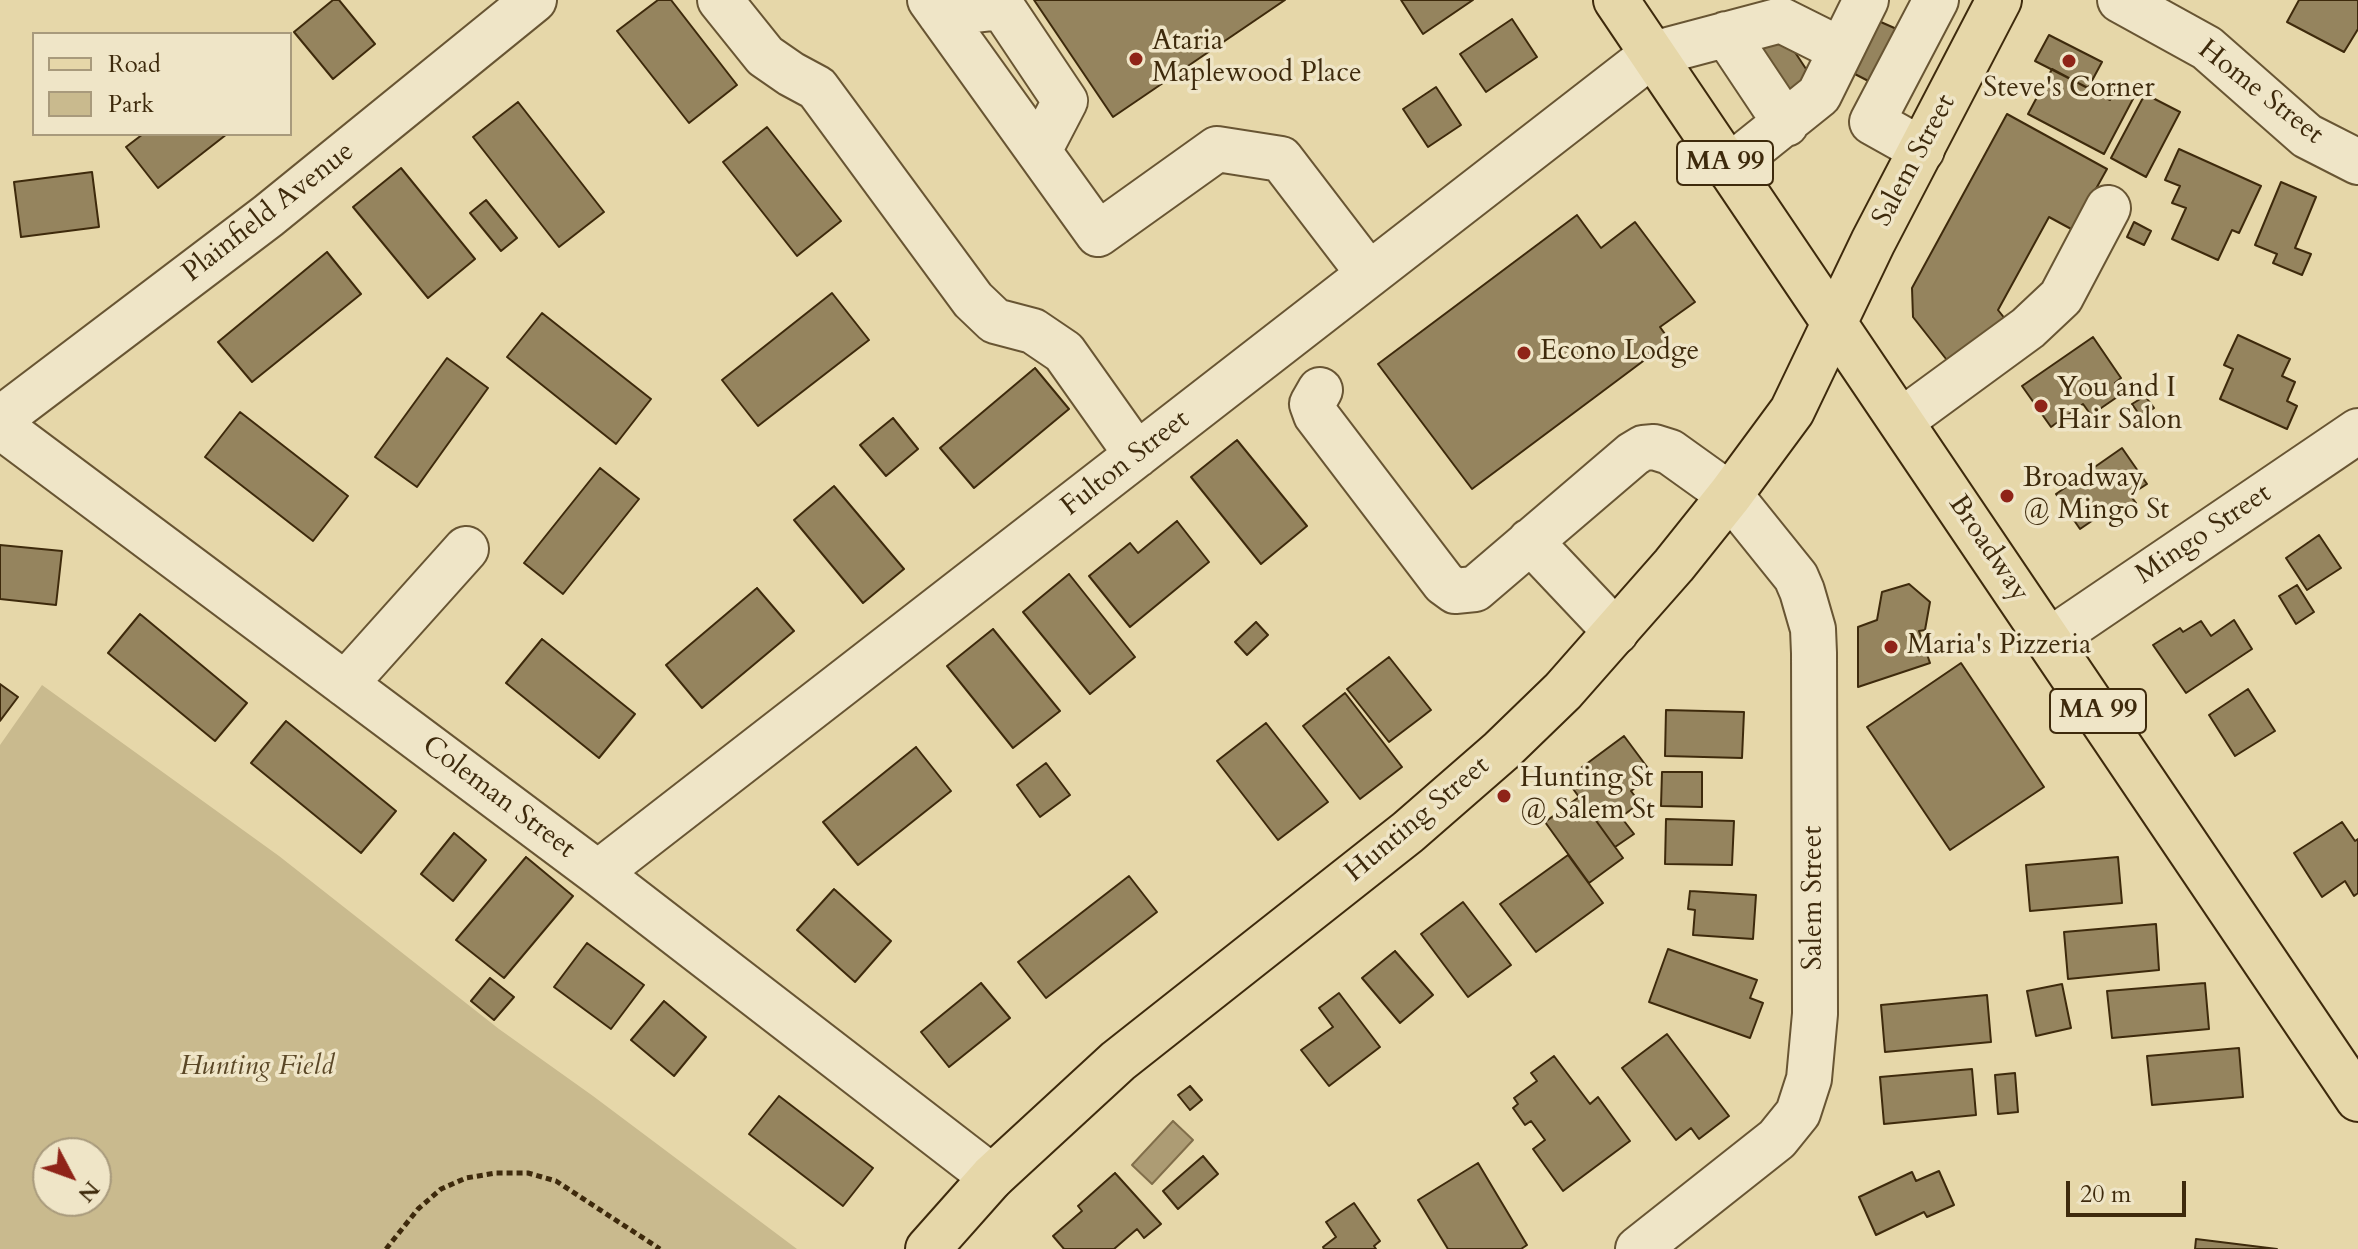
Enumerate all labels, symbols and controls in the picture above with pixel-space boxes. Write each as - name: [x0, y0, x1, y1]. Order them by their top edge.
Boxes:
- place label: Ataria Maplewood Place: [1152, 26, 1362, 92]
- legend: [32, 32, 292, 136]
- street label: Home Street: [2191, 34, 2329, 152]
- text: Road: [108, 48, 161, 81]
- marker: Ataria Maplewood Place: [1127, 50, 1145, 68]
- marker: Steve's Corner: [2060, 52, 2078, 70]
- place label: Steve's Corner: [1983, 73, 2155, 107]
- text: Park: [108, 88, 154, 121]
- street label: Salem Street: [1866, 89, 1964, 233]
- street label: Plainfield Avenue: [177, 136, 361, 290]
- road number: MA 99: [1677, 141, 1773, 185]
- place label: Econo Lodge: [1540, 336, 1699, 370]
- marker: Econo Lodge: [1515, 344, 1533, 362]
- place label: You and I Hair Salon: [2057, 373, 2182, 439]
- marker: You and I Hair Salon: [2032, 397, 2050, 415]
- street label: Fulton Street: [1055, 404, 1197, 524]
- place label: Broadway @ Mingo St: [2023, 463, 2169, 529]
- street label: Mingo Street: [2130, 477, 2278, 593]
- marker: Broadway @ Mingo St: [1998, 487, 2016, 505]
- street label: Broadway: [1940, 490, 2036, 608]
- place label: Maria's Pizzeria: [1907, 630, 2091, 664]
- marker: Maria's Pizzeria: [1882, 638, 1900, 656]
- road number: MA 99: [2050, 689, 2146, 733]
- street label: Coleman Street: [415, 730, 581, 866]
- street label: Hunting Street: [1339, 750, 1497, 890]
- place label: Hunting St @ Salem St: [1520, 763, 1655, 829]
- marker: Hunting St @ Salem St: [1495, 787, 1513, 805]
- street label: Salem Street: [1798, 826, 1832, 970]
- park label: Hunting Field: [180, 1051, 334, 1085]
- north arrow: [32, 1137, 112, 1217]
- scale bar: [2070, 1165, 2190, 1215]
- text: N: [71, 1174, 106, 1208]
- text: 20 m: [2080, 1178, 2131, 1211]

